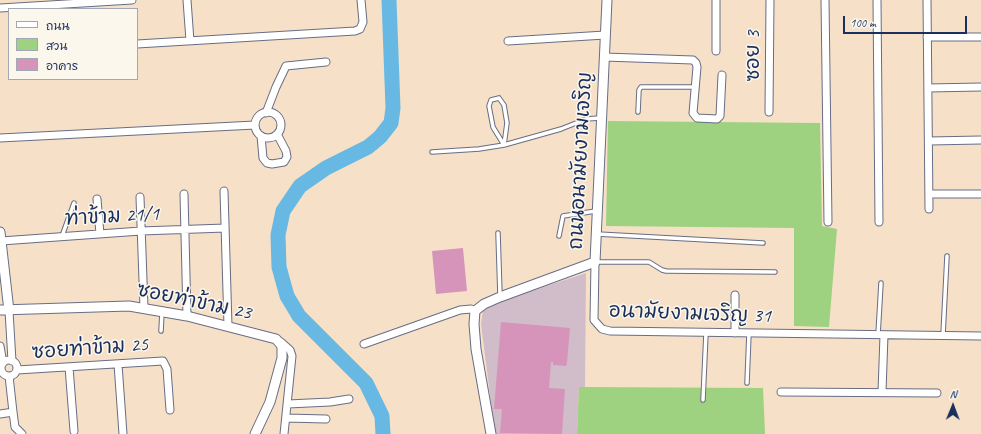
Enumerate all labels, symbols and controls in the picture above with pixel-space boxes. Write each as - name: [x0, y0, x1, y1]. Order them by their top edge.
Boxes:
- legend: [8, 8, 138, 80]
- scale bar: [845, 8, 969, 34]
- text: 100 m: [850, 15, 876, 31]
- text: ถนน: [46, 18, 70, 34]
- street label: ซอย 3: [742, 30, 766, 82]
- text: สวน: [46, 38, 67, 54]
- text: อาคาร: [46, 58, 78, 74]
- street label: ถนนอนามัยงามเจริญ: [564, 72, 598, 250]
- street label: ท่าข้าม 21/1: [64, 203, 160, 231]
- street label: ซอยท่าข้าม 23: [135, 278, 253, 326]
- street label: อนามัยงามเจริญ 31: [609, 299, 771, 329]
- street label: ซอยท่าข้าม 25: [31, 333, 149, 365]
- north arrow: [933, 386, 973, 426]
- text: N: [950, 387, 957, 401]

